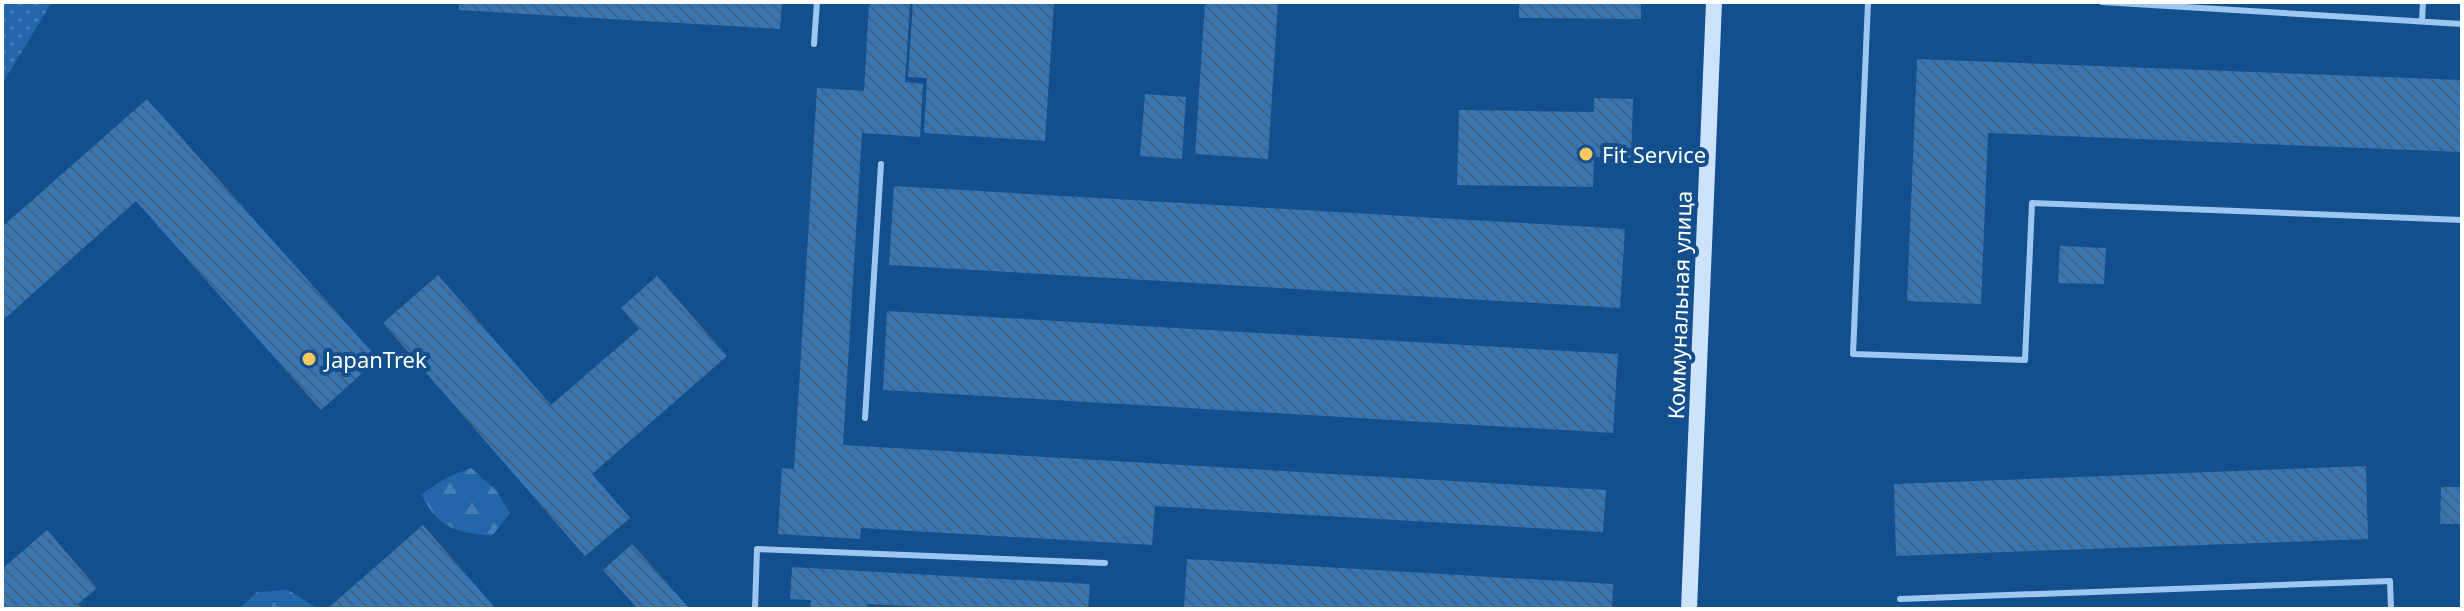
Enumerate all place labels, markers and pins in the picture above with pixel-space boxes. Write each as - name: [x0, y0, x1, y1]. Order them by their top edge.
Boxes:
- place label: Fit Service: [1602, 139, 1706, 169]
- marker: Fit Service: [1577, 145, 1595, 163]
- place label: JapanTrek: [323, 344, 427, 374]
- marker: JapanTrek: [300, 350, 318, 368]

